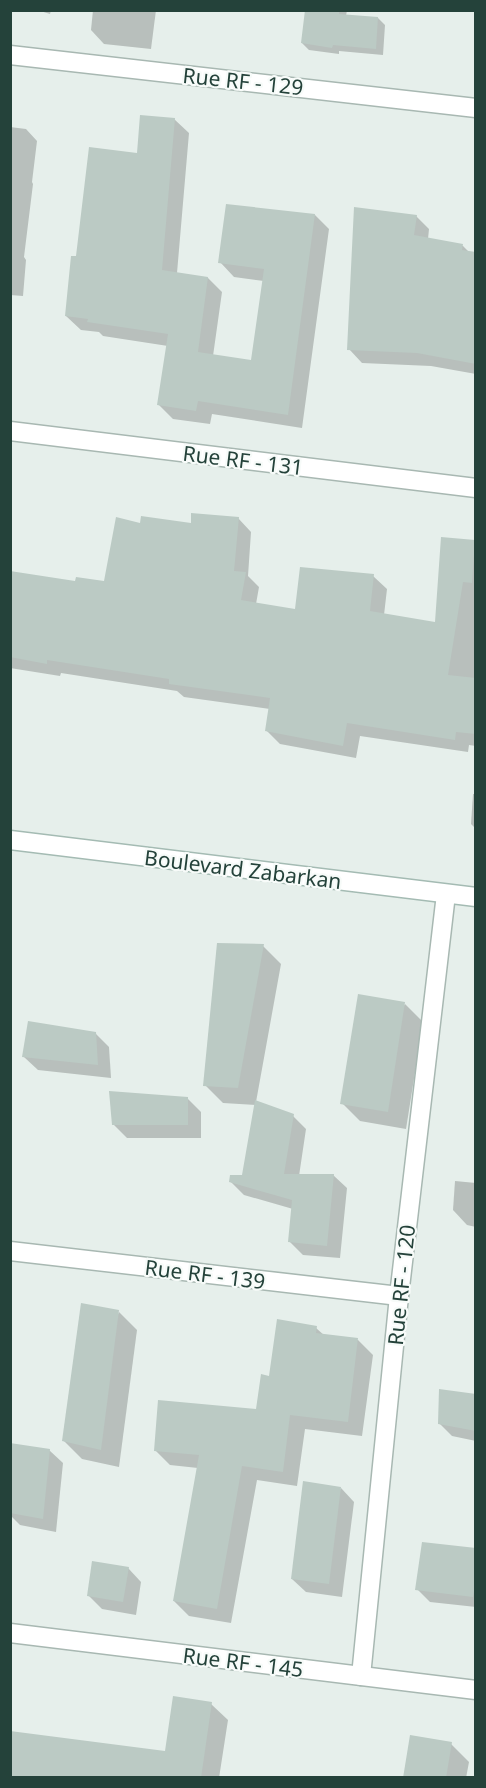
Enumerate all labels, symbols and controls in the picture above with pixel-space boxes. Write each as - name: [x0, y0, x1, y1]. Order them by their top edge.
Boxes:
- street label: Rue RF - 129: [181, 61, 305, 101]
- street label: Rue RF - 131: [181, 439, 305, 481]
- street label: Boulevard Zabarkan: [143, 843, 343, 895]
- street label: Rue RF - 120: [381, 1223, 421, 1347]
- street label: Rue RF - 139: [143, 1253, 267, 1295]
- street label: Rue RF - 145: [181, 1641, 305, 1683]

